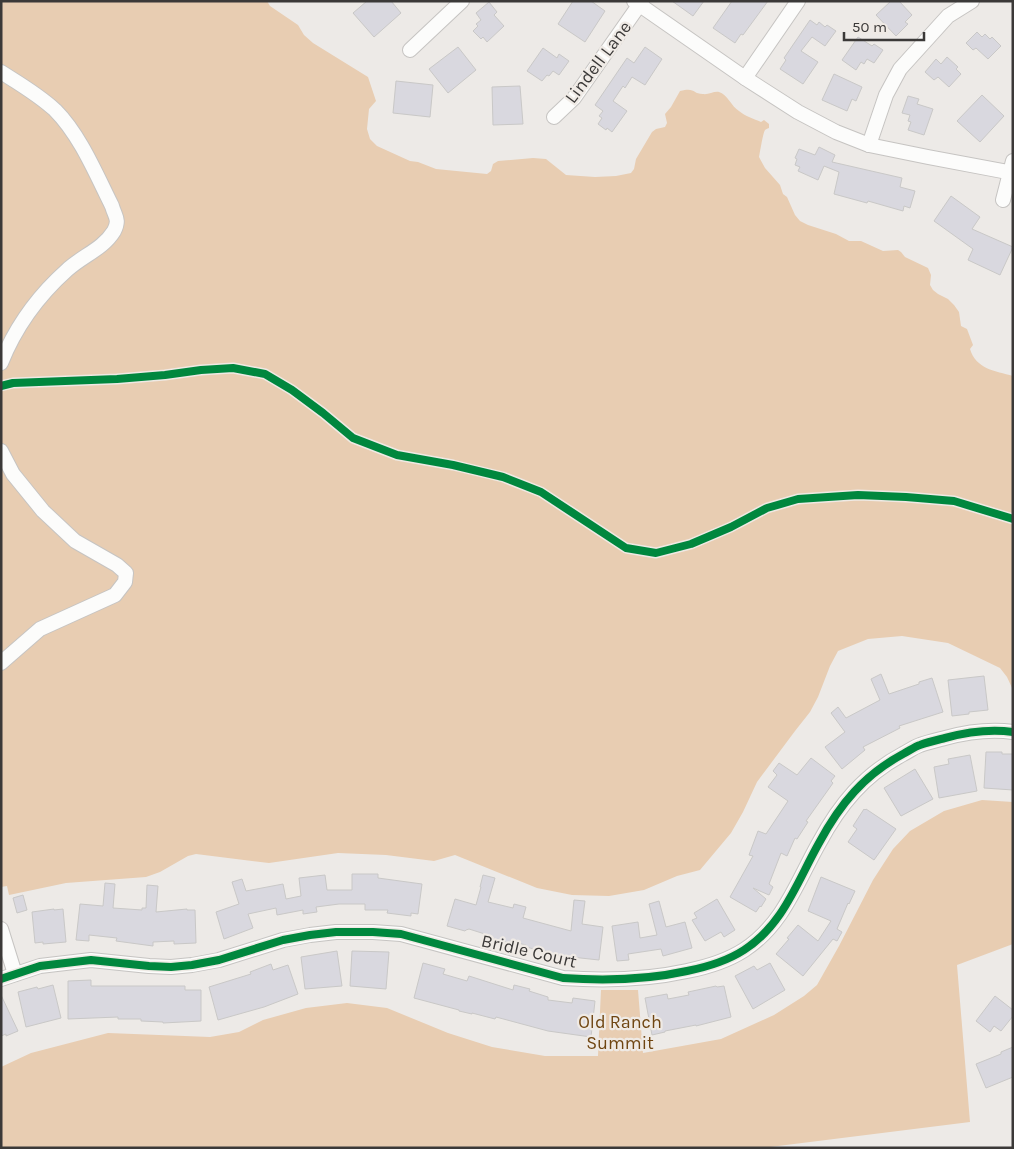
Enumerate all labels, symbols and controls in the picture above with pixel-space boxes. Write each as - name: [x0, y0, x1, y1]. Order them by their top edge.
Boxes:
- scale bar: [844, 10, 924, 42]
- street label: Lindell Lane: [560, 17, 636, 107]
- text: 50 m: [852, 18, 887, 36]
- street label: Bridle Court: [479, 929, 579, 973]
- park label: Old Ranch Summit: [578, 1011, 662, 1054]

